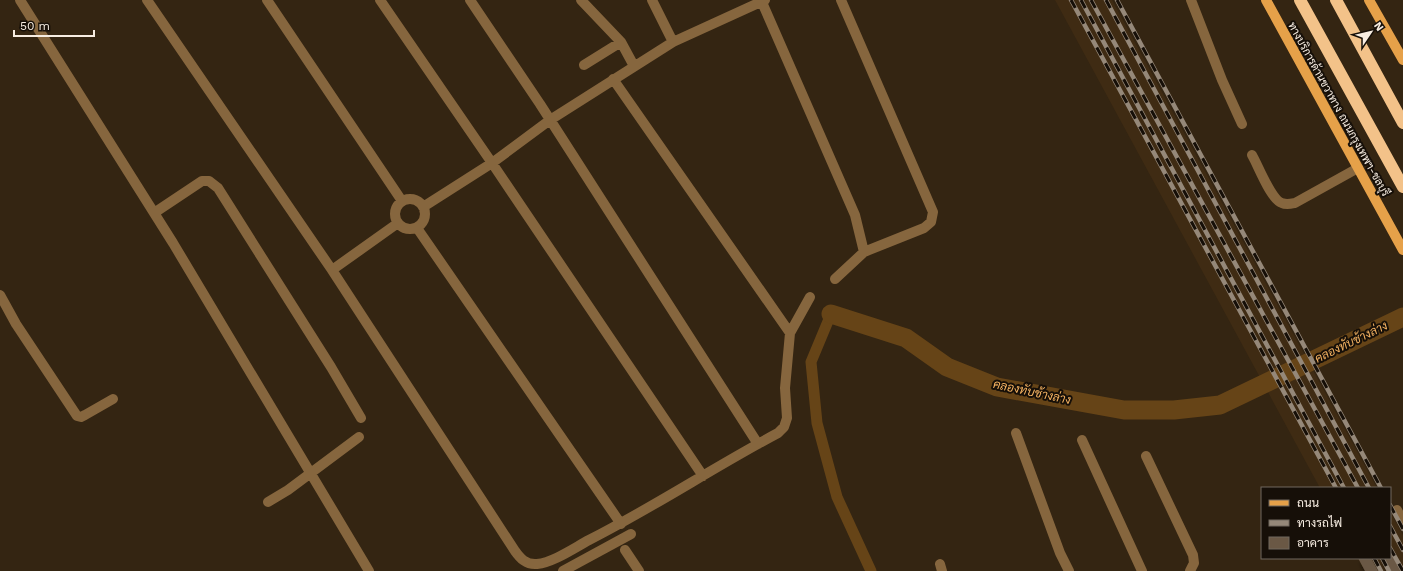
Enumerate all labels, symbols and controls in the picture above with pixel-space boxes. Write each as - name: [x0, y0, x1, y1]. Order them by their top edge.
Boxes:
- scale bar: [14, 12, 94, 38]
- north arrow: [1351, 12, 1391, 52]
- text: 50 m: [20, 19, 50, 33]
- street label: ทางบริการด้านขวาทาง ถนนกรุงเทพฯ-ชลบุรี: [1283, 19, 1394, 200]
- text: N: [1371, 19, 1386, 34]
- water label: คลองทับช้างล่าง: [1312, 318, 1390, 366]
- water label: คลองทับช้างล่าง: [992, 377, 1073, 407]
- legend: [1261, 487, 1391, 559]
- text: ถนน: [1297, 496, 1320, 510]
- text: ทางรถไฟ: [1297, 515, 1342, 530]
- text: อาคาร: [1297, 536, 1329, 550]

